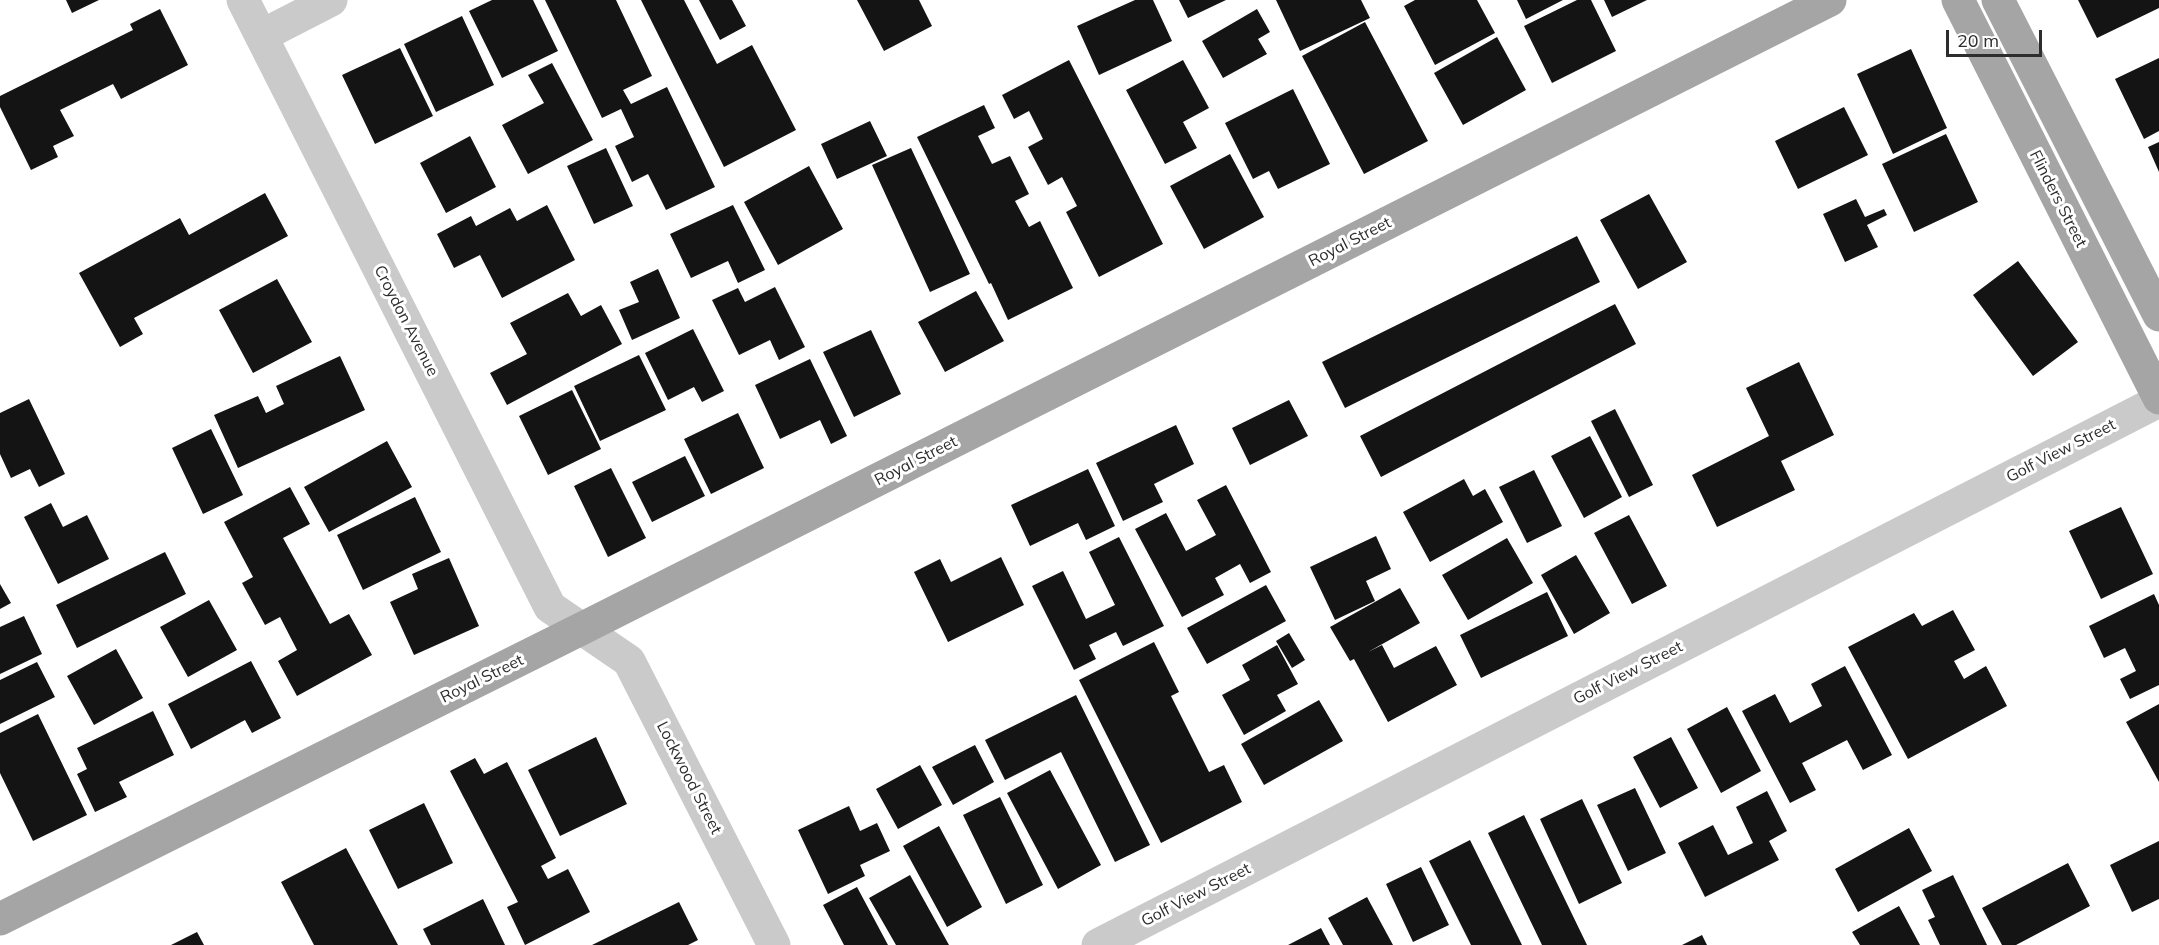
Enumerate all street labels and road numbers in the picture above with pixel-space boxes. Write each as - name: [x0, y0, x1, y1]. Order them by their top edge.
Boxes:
- street label: Flinders Street: [2025, 147, 2091, 251]
- street label: Royal Street: [1306, 213, 1394, 271]
- street label: Croydon Avenue: [370, 262, 442, 380]
- street label: Golf View Street: [2003, 415, 2119, 487]
- street label: Royal Street: [872, 432, 960, 490]
- street label: Golf View Street: [1570, 637, 1686, 709]
- street label: Royal Street: [437, 651, 527, 707]
- street label: Lockwood Street: [652, 719, 726, 837]
- street label: Golf View Street: [1138, 859, 1254, 931]

